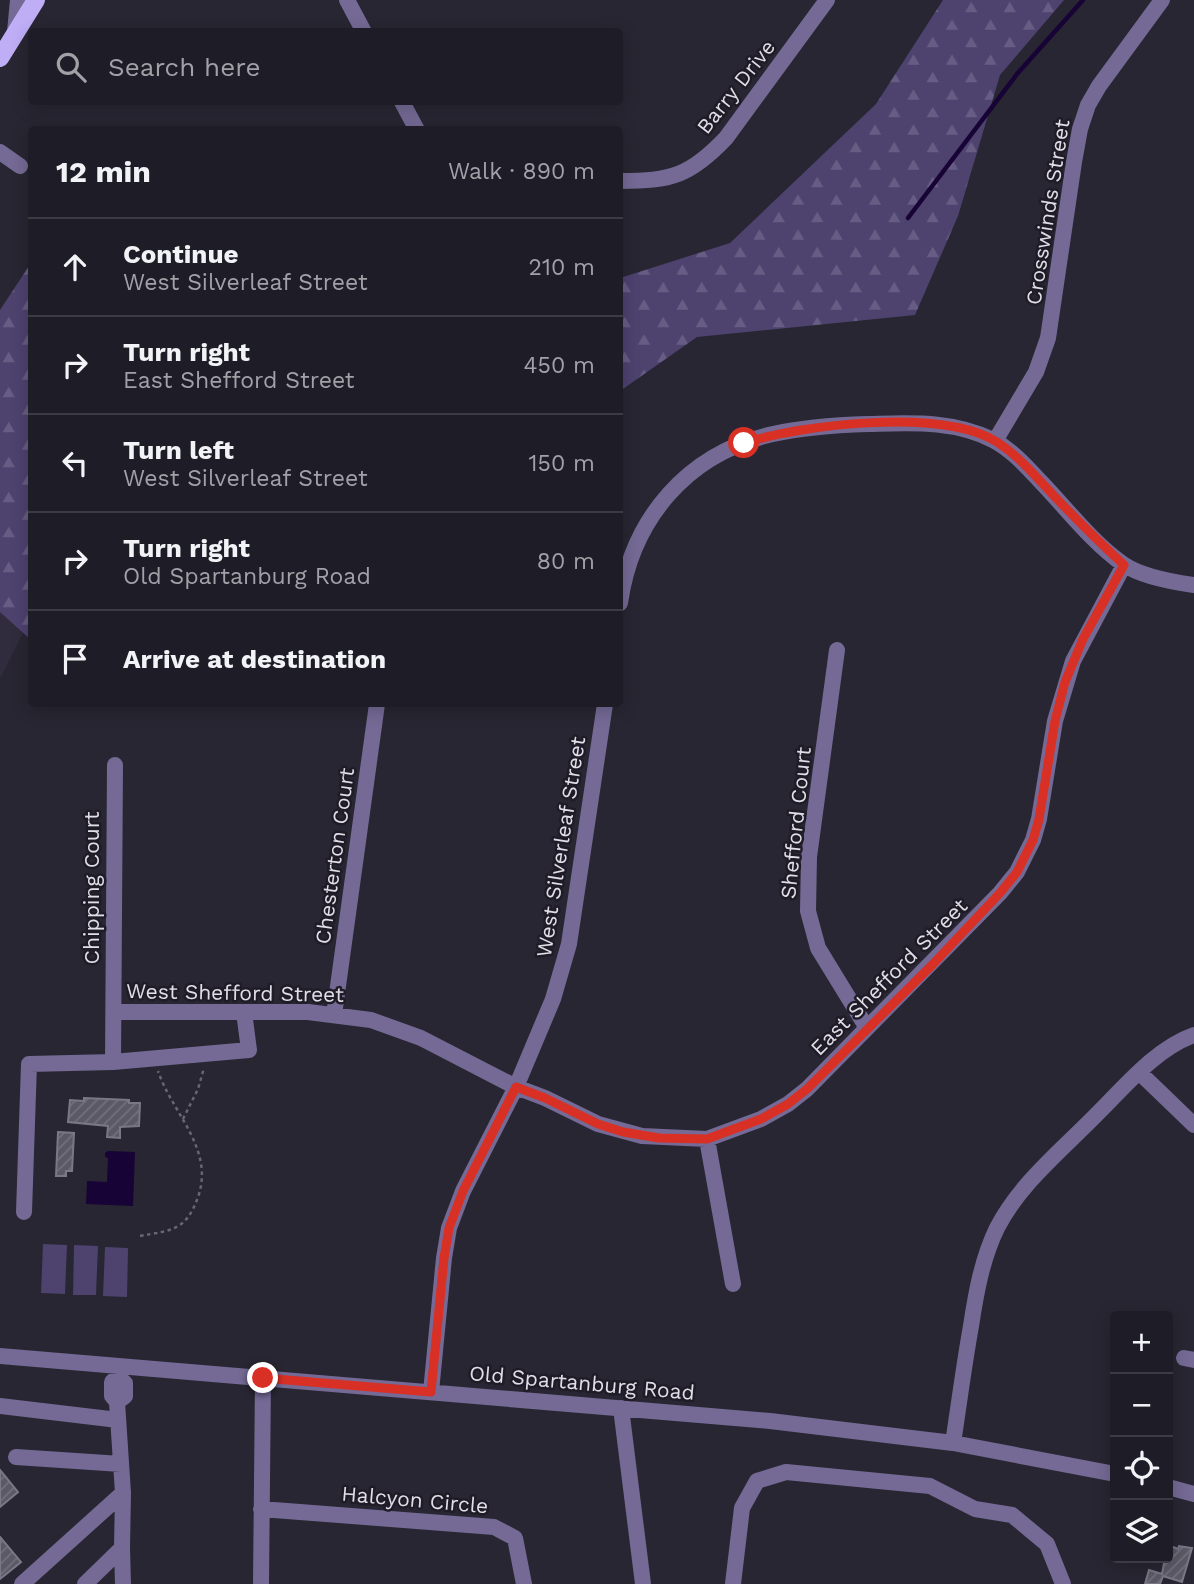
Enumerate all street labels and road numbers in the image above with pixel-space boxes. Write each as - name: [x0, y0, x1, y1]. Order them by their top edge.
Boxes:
- street label: Barry Drive: [691, 35, 780, 139]
- street label: Crosswinds Street: [1020, 117, 1075, 306]
- street label: West Silverleaf Street: [531, 735, 590, 959]
- street label: Shefford Court: [775, 746, 816, 900]
- street label: Chesterton Court: [310, 766, 359, 946]
- street label: Chipping Court: [79, 811, 104, 964]
- street label: East Shefford Street: [805, 893, 972, 1060]
- street label: West Shefford Street: [126, 978, 344, 1007]
- street label: Old Spartanburg Road: [468, 1360, 696, 1405]
- street label: Halcyon Circle: [341, 1481, 489, 1518]

